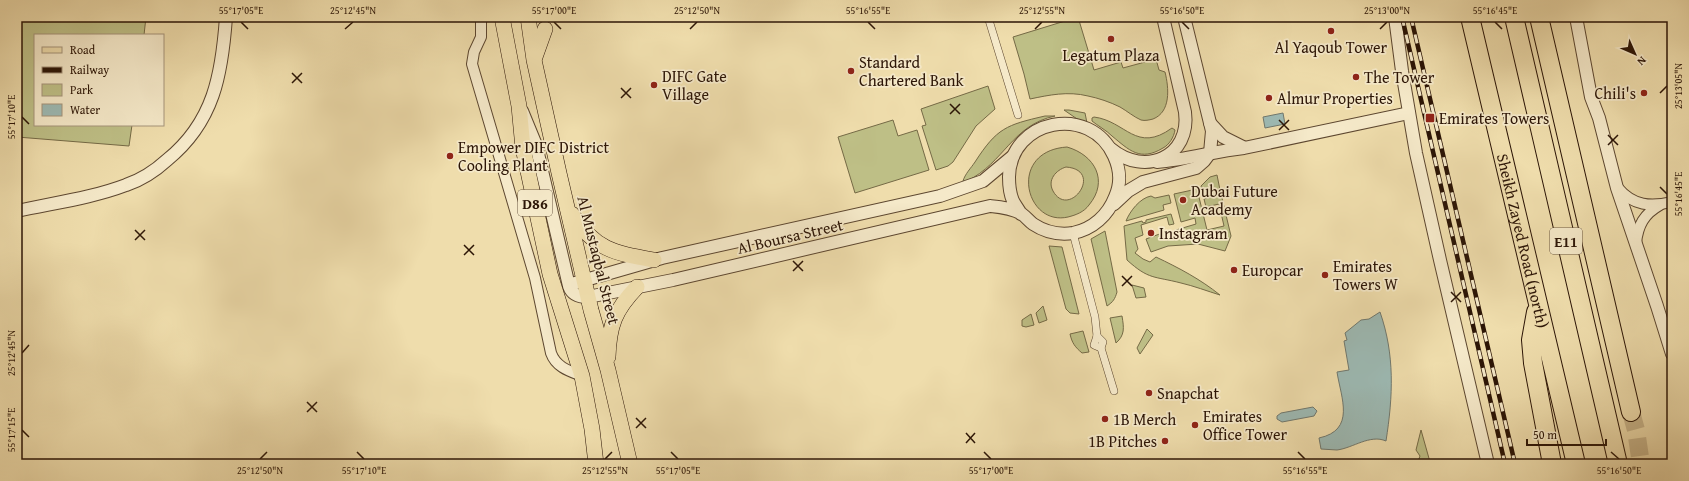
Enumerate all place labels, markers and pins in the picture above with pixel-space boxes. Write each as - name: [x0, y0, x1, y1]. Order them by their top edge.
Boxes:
- marker: Al Yaqoub Tower: [1326, 26, 1336, 36]
- marker: Legatum Plaza: [1106, 34, 1116, 44]
- place label: Al Yaqoub Tower: [1275, 35, 1388, 59]
- place label: Legatum Plaza: [1063, 43, 1160, 67]
- place label: Standard Chartered Bank: [859, 50, 965, 92]
- place label: DIFC Gate Village: [662, 64, 727, 106]
- place label: The Tower: [1364, 65, 1435, 89]
- marker: Standard Chartered Bank: [846, 66, 856, 76]
- marker: The Tower: [1351, 72, 1361, 82]
- marker: DIFC Gate Village: [649, 80, 659, 90]
- place label: Chili's: [1594, 81, 1636, 105]
- place label: Almur Properties: [1277, 86, 1393, 110]
- marker: Chili's: [1639, 88, 1649, 98]
- marker: Almur Properties: [1264, 93, 1274, 103]
- place label: Emirates Towers: [1439, 106, 1549, 130]
- marker: Emirates Towers: [1424, 112, 1436, 124]
- place label: Empower DIFC District Cooling Plant: [458, 135, 609, 177]
- marker: Empower DIFC District Cooling Plant: [445, 151, 455, 161]
- place label: Dubai Future Academy: [1191, 179, 1278, 221]
- marker: Dubai Future Academy: [1178, 195, 1188, 205]
- place label: Instagram: [1159, 221, 1228, 245]
- marker: Instagram: [1146, 228, 1156, 238]
- place label: Emirates Towers W: [1333, 254, 1398, 296]
- place label: Europcar: [1242, 258, 1304, 282]
- marker: Europcar: [1229, 265, 1239, 275]
- marker: Emirates Towers W: [1320, 270, 1330, 280]
- place label: Snapchat: [1157, 381, 1219, 405]
- marker: Snapchat: [1144, 388, 1154, 398]
- place label: Emirates Office Tower: [1203, 404, 1287, 446]
- place label: 1B Merch: [1113, 407, 1176, 431]
- marker: 1B Merch: [1100, 414, 1110, 424]
- marker: Emirates Office Tower: [1190, 420, 1200, 430]
- place label: 1B Pitches: [1088, 429, 1157, 453]
- marker: 1B Pitches: [1160, 436, 1170, 446]

